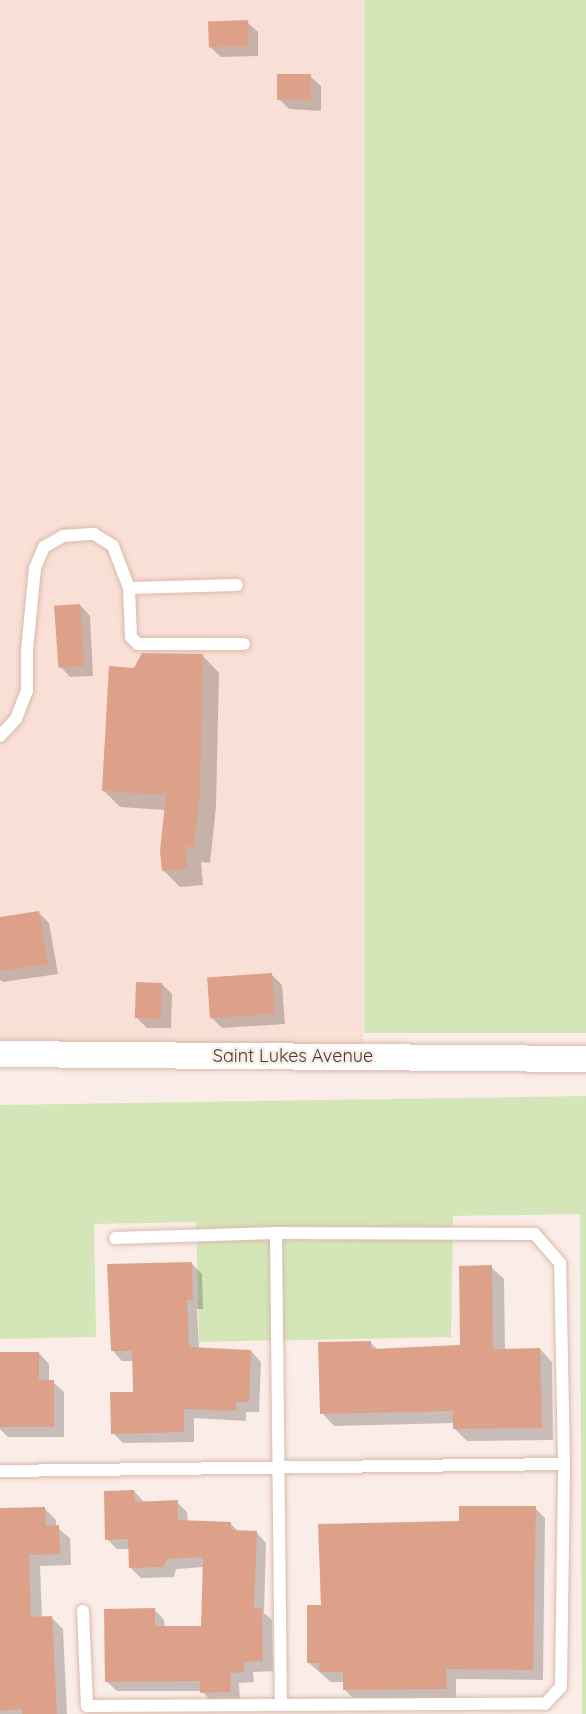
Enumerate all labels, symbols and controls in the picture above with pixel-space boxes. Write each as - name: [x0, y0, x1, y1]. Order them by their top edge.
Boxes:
- street label: Saint Lukes Avenue: [213, 1045, 373, 1067]

